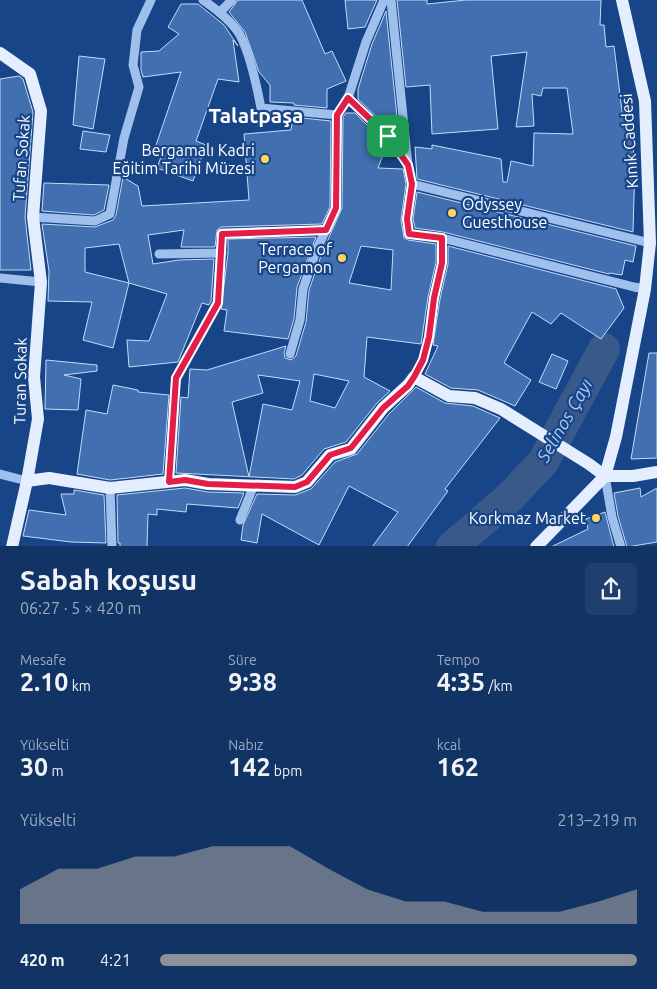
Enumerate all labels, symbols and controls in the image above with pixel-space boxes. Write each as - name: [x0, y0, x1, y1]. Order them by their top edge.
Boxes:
- street label: Kınık Caddesi: [617, 93, 641, 189]
- district label: Talatpaşa: [209, 103, 303, 127]
- street label: Tufan Sokak: [9, 114, 33, 202]
- pin: [367, 115, 409, 157]
- icon: arrive: [374, 122, 402, 150]
- place label: Bergamalı Kadri Eğitim Tarihi Müzesi: [112, 141, 255, 177]
- marker: Bergamalı Kadri Eğitim Tarihi Müzesi: [259, 153, 271, 165]
- place label: Odyssey Guesthouse: [462, 195, 547, 231]
- marker: Odyssey Guesthouse: [446, 207, 458, 219]
- place label: Terrace of Pergamon: [258, 240, 333, 276]
- marker: Terrace of Pergamon: [336, 252, 348, 264]
- street label: Turan Sokak: [10, 337, 30, 425]
- water label: Selinos Çayı: [532, 374, 596, 466]
- place label: Korkmaz Market: [469, 509, 587, 527]
- marker: Korkmaz Market: [590, 512, 602, 524]
- button: share: [585, 563, 637, 615]
- text: Sabah koşusu: [20, 564, 197, 595]
- text: 06:27 · 5 × 420 m: [20, 599, 141, 617]
- text: Mesafe: [20, 652, 66, 668]
- text: Süre: [228, 652, 257, 668]
- text: Tempo: [437, 652, 480, 668]
- text: 2.10: [20, 668, 68, 696]
- text: 9:38: [228, 668, 277, 696]
- text: 4:35: [437, 668, 485, 696]
- text: km: [68, 678, 91, 694]
- text: /km: [485, 678, 513, 694]
- text: Yükselti: [20, 737, 69, 753]
- text: Nabız: [228, 737, 264, 753]
- text: kcal: [437, 737, 461, 753]
- text: 30: [20, 753, 48, 781]
- text: 142: [228, 753, 271, 781]
- text: 162: [437, 753, 479, 781]
- text: m: [48, 763, 64, 779]
- text: bpm: [271, 763, 302, 779]
- text: Yükselti: [20, 811, 76, 829]
- text: 213–219 m: [557, 811, 637, 829]
- text: 420 m: [20, 951, 65, 969]
- text: 4:21: [100, 951, 131, 969]

